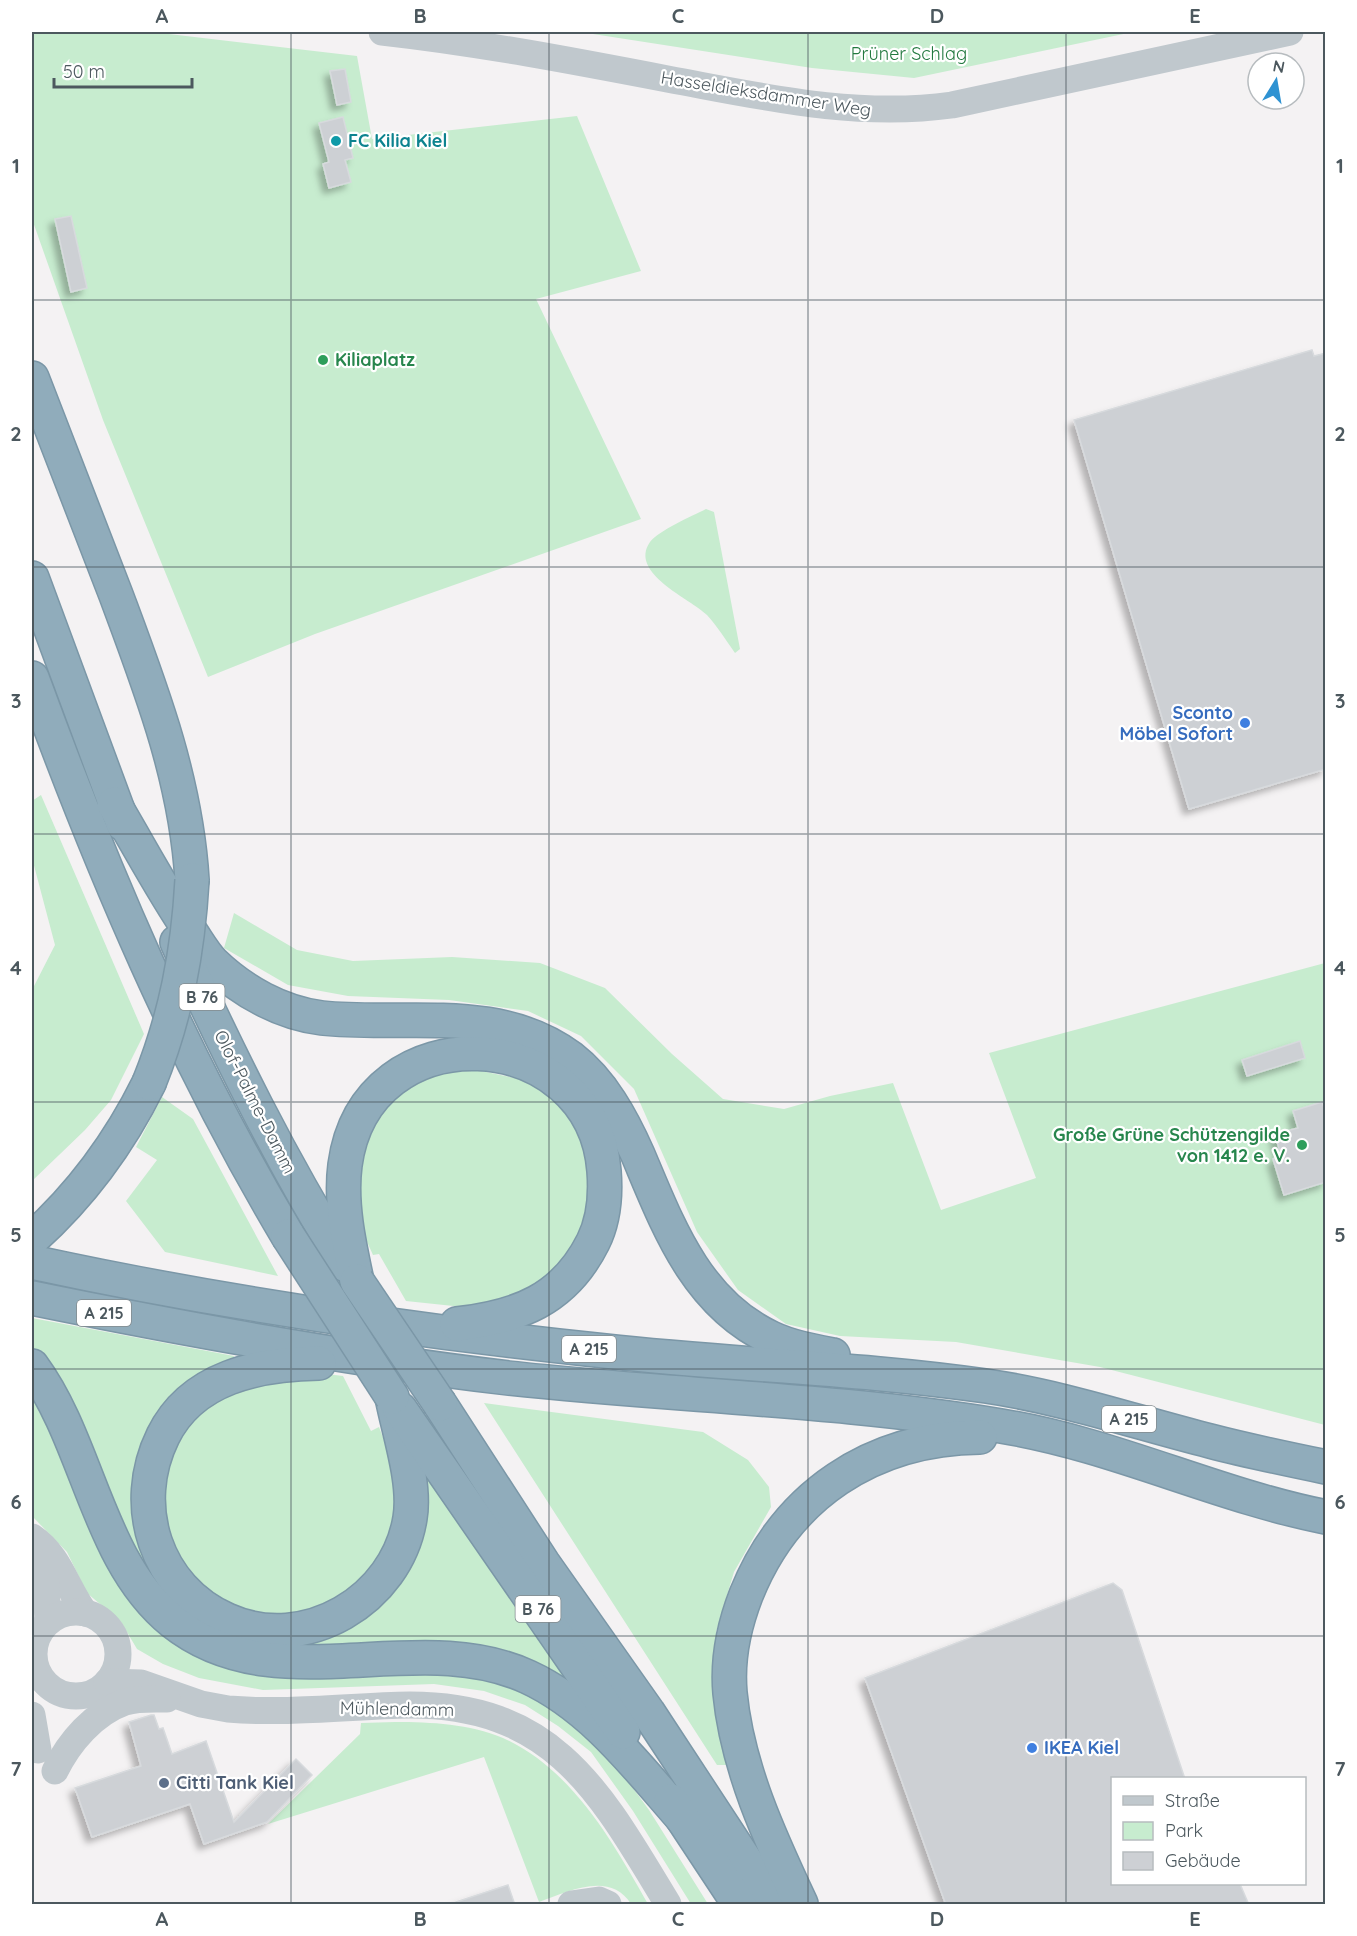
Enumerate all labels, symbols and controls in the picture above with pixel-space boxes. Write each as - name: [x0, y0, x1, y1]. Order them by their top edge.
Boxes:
- text: A: [156, 3, 169, 28]
- text: B: [413, 3, 427, 28]
- text: C: [672, 3, 685, 28]
- text: D: [930, 3, 944, 28]
- text: E: [1189, 3, 1201, 28]
- park label: Prüner Schlag: [851, 42, 967, 65]
- scale bar: [54, 51, 192, 89]
- north arrow: [1246, 51, 1306, 111]
- text: N: [1271, 55, 1287, 77]
- text: 50 m: [63, 60, 105, 83]
- street label: Hasseldieksdammer Weg: [659, 65, 873, 122]
- place label: FC Kilia Kiel: [348, 129, 447, 152]
- marker: FC Kilia Kiel: [329, 134, 343, 148]
- text: 1: [12, 153, 20, 178]
- text: 1: [1336, 153, 1344, 178]
- place label: Kiliaplatz: [335, 348, 415, 371]
- marker: Kiliaplatz: [316, 353, 330, 367]
- text: 2: [10, 421, 22, 446]
- text: 2: [1334, 421, 1346, 446]
- text: 3: [11, 688, 21, 713]
- text: 3: [1335, 688, 1345, 713]
- place label: Sconto Möbel Sofort: [1119, 701, 1233, 745]
- marker: Sconto Möbel Sofort: [1238, 716, 1252, 730]
- text: 4: [10, 955, 22, 980]
- text: 4: [1334, 955, 1346, 980]
- road number: B 76: [180, 984, 224, 1010]
- street label: Olof-Palme-Damm: [209, 1026, 302, 1177]
- place label: Große Grüne Schützengilde von 1412 e. V.: [1053, 1123, 1290, 1167]
- marker: Große Grüne Schützengilde von 1412 e. V.: [1295, 1138, 1309, 1152]
- text: 5: [10, 1222, 22, 1247]
- text: 5: [1334, 1222, 1346, 1247]
- road number: A 215: [77, 1300, 131, 1326]
- road number: A 215: [562, 1336, 616, 1362]
- road number: A 215: [1102, 1406, 1156, 1432]
- text: 6: [10, 1489, 22, 1514]
- text: 6: [1334, 1489, 1346, 1514]
- road number: B 76: [516, 1596, 560, 1622]
- street label: Mühlendamm: [340, 1696, 454, 1721]
- place label: IKEA Kiel: [1044, 1736, 1119, 1759]
- marker: IKEA Kiel: [1025, 1741, 1039, 1755]
- text: 7: [11, 1756, 22, 1781]
- text: 7: [1335, 1756, 1346, 1781]
- place label: Citti Tank Kiel: [176, 1771, 294, 1794]
- marker: Citti Tank Kiel: [157, 1776, 171, 1790]
- legend: [1111, 1777, 1306, 1885]
- text: Straße: [1165, 1789, 1220, 1812]
- text: Park: [1165, 1819, 1203, 1842]
- text: Gebäude: [1165, 1849, 1241, 1872]
- text: A: [156, 1906, 169, 1931]
- text: B: [413, 1906, 427, 1931]
- text: C: [672, 1906, 685, 1931]
- text: D: [930, 1906, 944, 1931]
- text: E: [1189, 1906, 1201, 1931]

